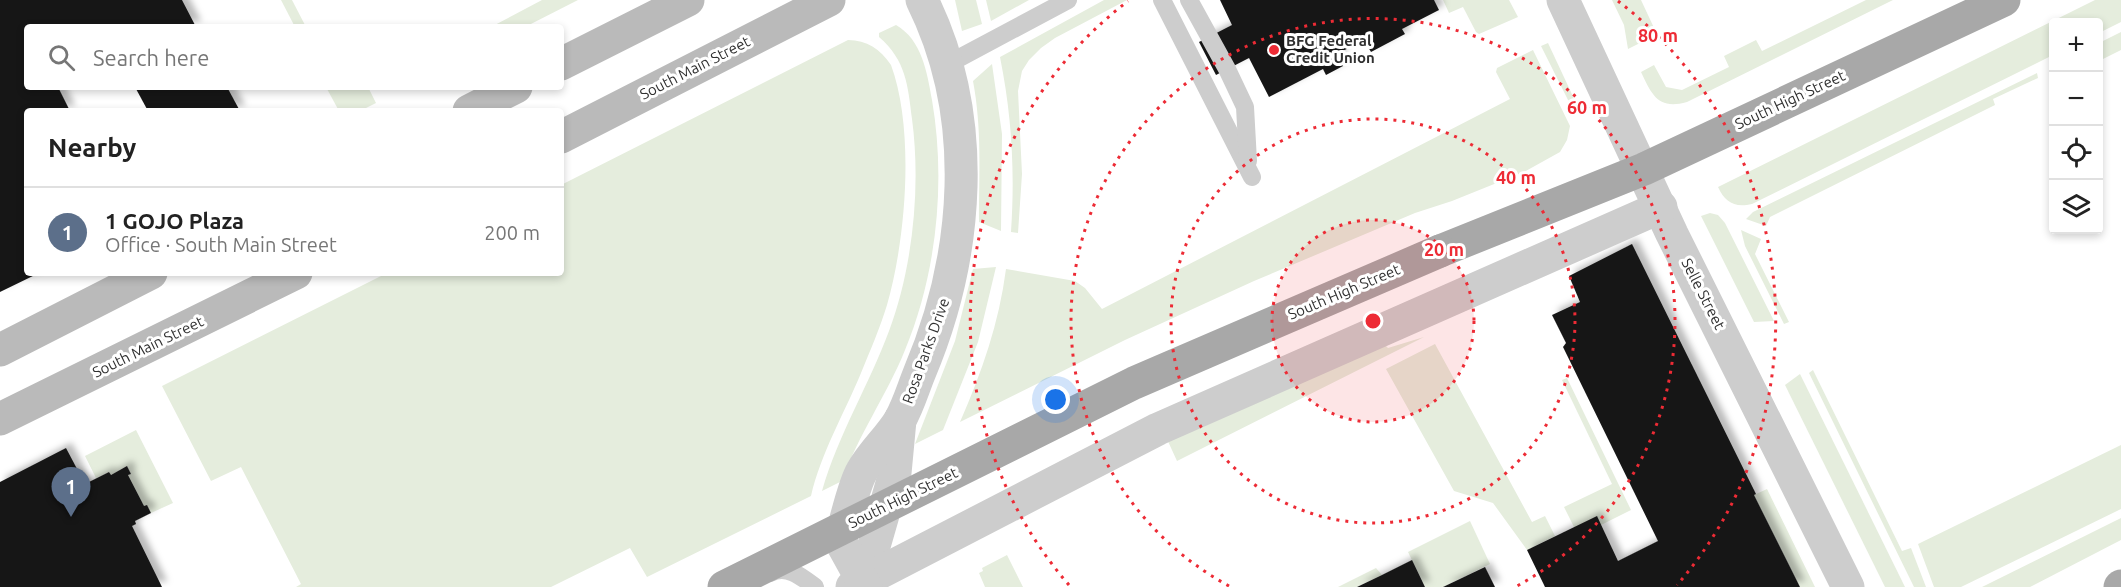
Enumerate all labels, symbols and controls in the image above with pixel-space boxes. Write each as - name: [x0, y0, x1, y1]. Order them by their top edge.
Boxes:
- map controls: [2049, 18, 2103, 234]
- button: +: [2049, 18, 2103, 72]
- search box: [24, 24, 564, 90]
- text: 80 m: [1638, 25, 1678, 45]
- street label: South Main Street: [637, 32, 753, 103]
- place label: BFG Federal Credit Union: [1286, 32, 1375, 66]
- icon: search: [45, 41, 78, 74]
- marker: BFG Federal Credit Union: [1267, 43, 1281, 57]
- text: Search here: [93, 45, 209, 70]
- street label: South High Street: [1732, 67, 1848, 133]
- button: −: [2049, 72, 2103, 126]
- text: 60 m: [1567, 97, 1607, 117]
- button: locate: [2049, 126, 2103, 180]
- text: Nearby: [48, 133, 136, 162]
- text: 40 m: [1496, 167, 1536, 187]
- button: layers: [2049, 180, 2103, 234]
- text: 1 GOJO Plaza: [105, 208, 244, 233]
- text: 1: [62, 221, 73, 244]
- text: 200 m: [484, 221, 540, 244]
- text: Office · South Main Street: [105, 233, 337, 256]
- text: 20 m: [1424, 239, 1464, 259]
- street label: Selle Street: [1678, 255, 1729, 332]
- street label: South High Street: [1285, 260, 1402, 323]
- street label: Rosa Parks Drive: [899, 296, 952, 406]
- centre of rings: [1363, 311, 1383, 331]
- street label: South Main Street: [90, 312, 206, 381]
- your location: [1041, 385, 1070, 414]
- street label: South High Street: [845, 464, 960, 531]
- pin: 1: [52, 468, 90, 517]

